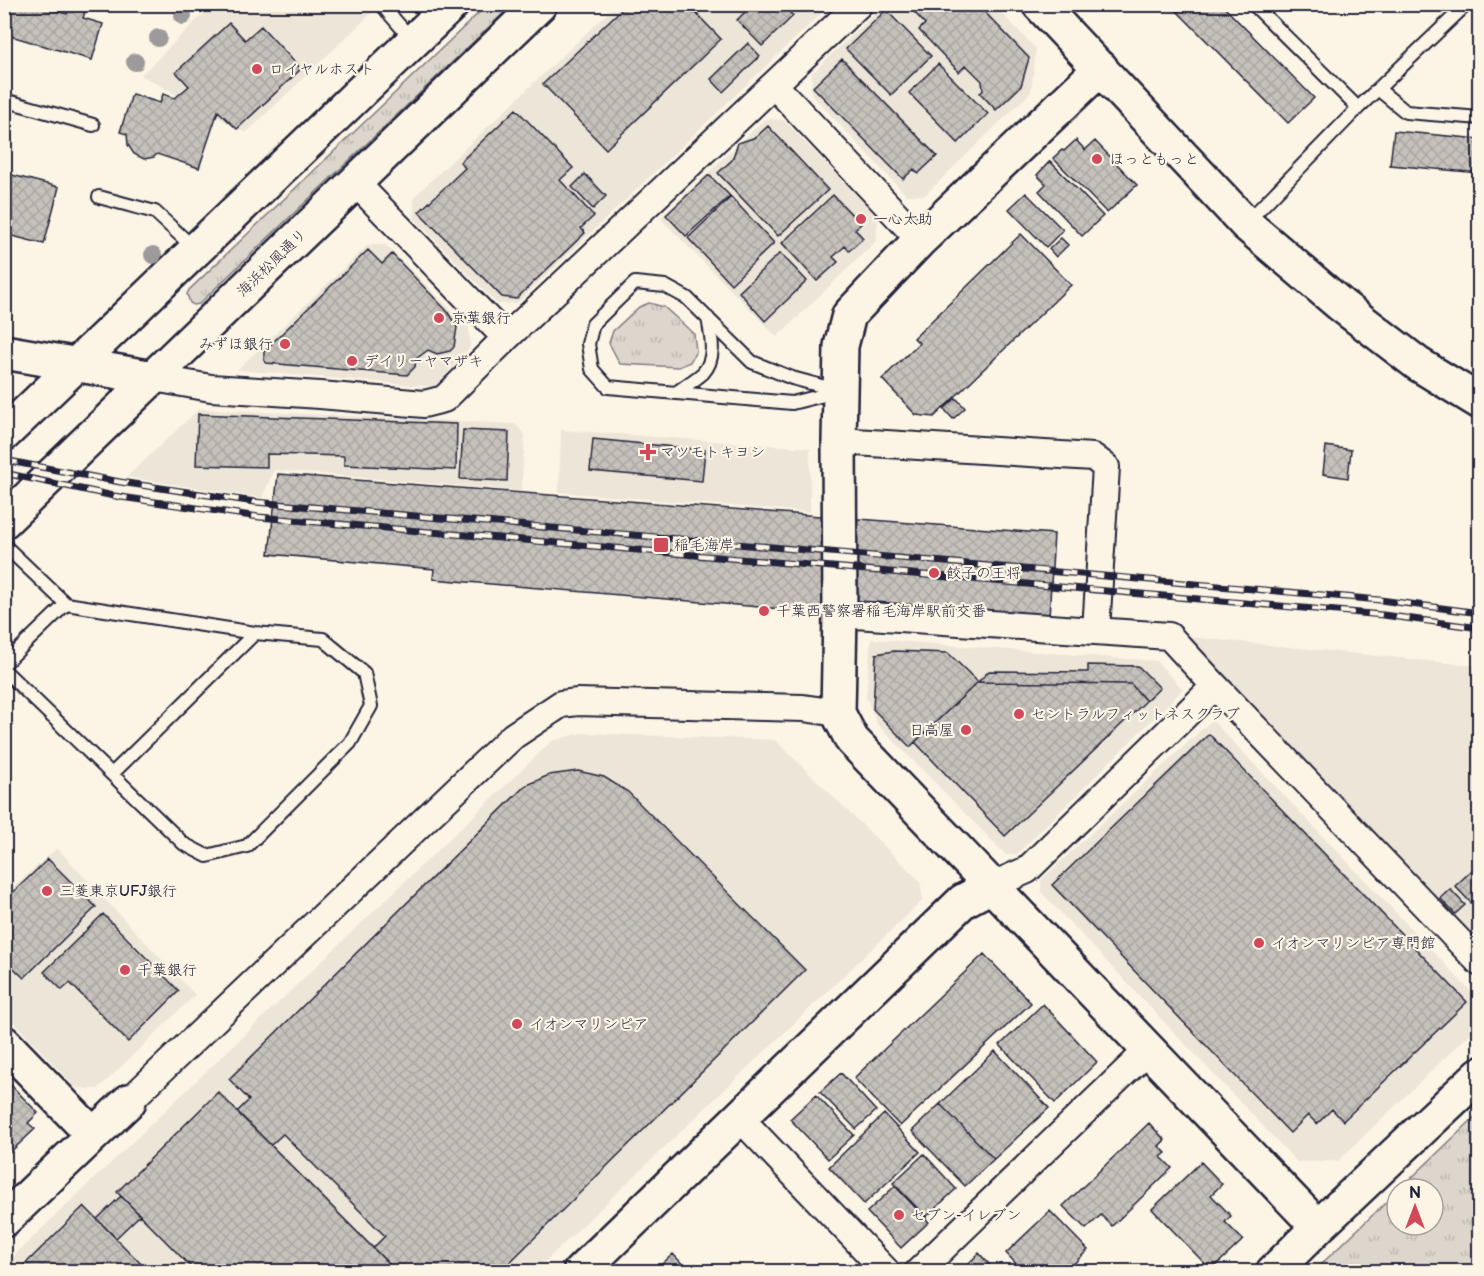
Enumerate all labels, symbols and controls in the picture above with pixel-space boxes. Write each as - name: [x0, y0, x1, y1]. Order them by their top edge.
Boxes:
- place label: ロイヤルホスト: [269, 60, 375, 79]
- marker: ロイヤルホスト: [250, 62, 264, 76]
- place label: ほっともっと: [1109, 150, 1199, 169]
- marker: ほっともっと: [1090, 152, 1104, 166]
- place label: 一心太助: [873, 210, 933, 229]
- marker: 一心太助: [854, 212, 868, 226]
- street label: 海浜松風通り: [233, 225, 311, 301]
- place label: 京葉銀行: [451, 309, 511, 328]
- marker: 京葉銀行: [432, 311, 446, 325]
- place label: みずほ銀行: [199, 335, 273, 354]
- marker: みずほ銀行: [278, 337, 292, 351]
- place label: デイリーヤマザキ: [364, 352, 483, 371]
- marker: デイリーヤマザキ: [345, 354, 359, 368]
- place label: マツモトキヨシ: [660, 443, 765, 462]
- marker: マツモトキヨシ: [641, 445, 655, 459]
- marker: 稲毛海岸: [652, 536, 670, 554]
- place label: 稲毛海岸: [674, 536, 734, 555]
- place label: 餃子の王将: [946, 564, 1021, 583]
- marker: 餃子の王将: [927, 566, 941, 580]
- place label: 千葉西警察署稲毛海岸駅前交番: [776, 602, 986, 621]
- marker: 千葉西警察署稲毛海岸駅前交番: [757, 604, 771, 618]
- place label: セントラルフィットネスクラブ: [1031, 705, 1240, 724]
- marker: セントラルフィットネスクラブ: [1012, 707, 1026, 721]
- place label: 日高屋: [909, 721, 954, 740]
- marker: 日高屋: [959, 723, 973, 737]
- place label: 三菱東京UFJ銀行: [59, 882, 177, 901]
- marker: 三菱東京UFJ銀行: [40, 884, 54, 898]
- place label: イオンマリンピア専門館: [1271, 934, 1435, 953]
- marker: イオンマリンピア専門館: [1252, 936, 1266, 950]
- place label: 千葉銀行: [137, 961, 197, 980]
- marker: 千葉銀行: [118, 963, 132, 977]
- place label: イオンマリンピア: [529, 1015, 648, 1034]
- marker: イオンマリンピア: [510, 1017, 524, 1031]
- north arrow: [1385, 1177, 1445, 1237]
- text: N: [1409, 1184, 1421, 1203]
- place label: セブン-イレブン: [911, 1206, 1022, 1225]
- marker: セブン-イレブン: [892, 1208, 906, 1222]

